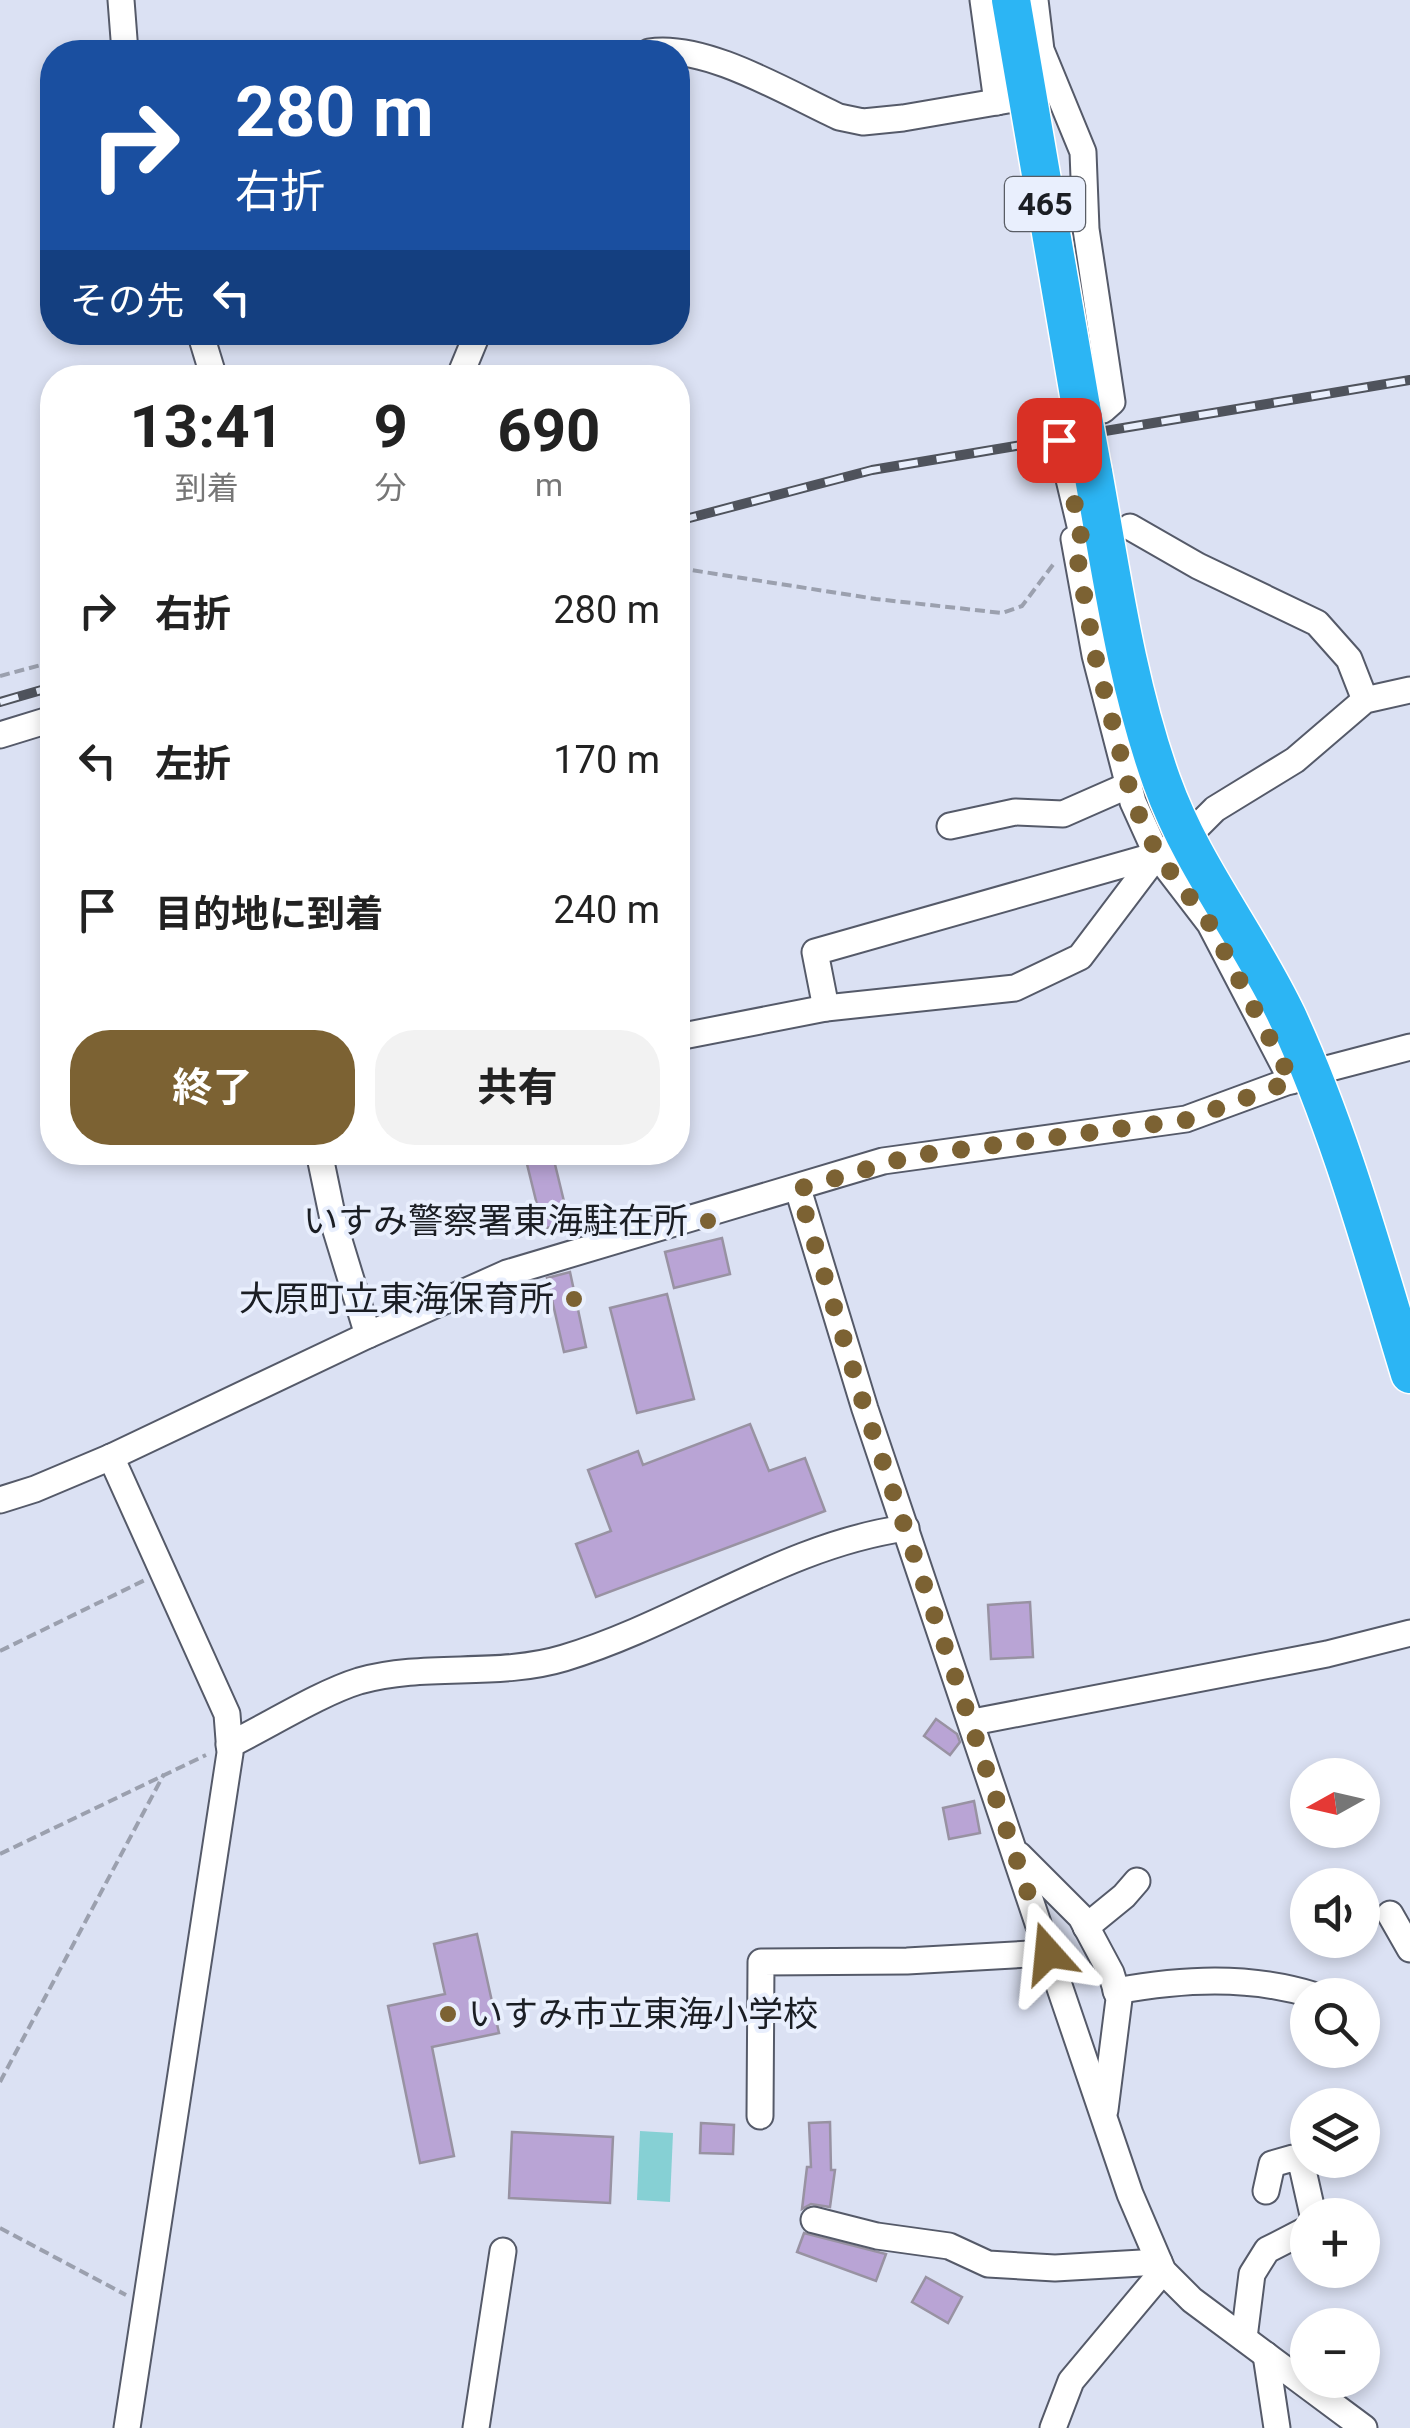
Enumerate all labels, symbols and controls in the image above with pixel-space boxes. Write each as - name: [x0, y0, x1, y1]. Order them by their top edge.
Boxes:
- text: 280 m: [235, 71, 434, 153]
- icon: right: [70, 80, 200, 210]
- text: 右折: [235, 165, 325, 218]
- road number: 465: [1005, 177, 1085, 231]
- icon: left: [204, 270, 259, 325]
- text: その先: [70, 279, 184, 323]
- text: 13:41: [129, 391, 284, 462]
- text: 9: [373, 391, 408, 462]
- text: 690: [497, 395, 601, 466]
- pin: [1017, 398, 1102, 483]
- icon: arrive: [1032, 413, 1087, 468]
- text: m: [535, 466, 563, 504]
- text: 到着: [175, 469, 239, 507]
- text: 分: [375, 469, 407, 507]
- icon: right: [70, 583, 125, 638]
- text: 280 m: [553, 588, 660, 632]
- text: 右折: [155, 592, 231, 636]
- icon: left: [70, 733, 125, 788]
- text: 170 m: [553, 738, 660, 782]
- text: 左折: [155, 742, 231, 786]
- icon: arrive: [70, 883, 125, 938]
- text: 240 m: [553, 888, 660, 932]
- text: 目的地に到着: [155, 892, 383, 936]
- button: 終了: [70, 1030, 355, 1145]
- button: 共有: [375, 1030, 660, 1145]
- place label: いすみ警察署東海駐在所: [303, 1201, 688, 1242]
- marker: いすみ警察署東海駐在所: [697, 1210, 719, 1232]
- place label: 大原町立東海保育所: [239, 1279, 554, 1320]
- marker: 大原町立東海保育所: [563, 1288, 585, 1310]
- north arrow: [1290, 1758, 1380, 1848]
- map controls: [1290, 1758, 1380, 2398]
- button: sound: [1290, 1868, 1380, 1958]
- position arrow: [996, 1901, 1100, 2005]
- button: search: [1290, 1978, 1380, 2068]
- place label: いすみ市立東海小学校: [468, 1994, 818, 2035]
- marker: いすみ市立東海小学校: [437, 2003, 459, 2025]
- button: layers: [1290, 2088, 1380, 2178]
- button: +: [1290, 2198, 1380, 2288]
- button: −: [1290, 2308, 1380, 2398]

